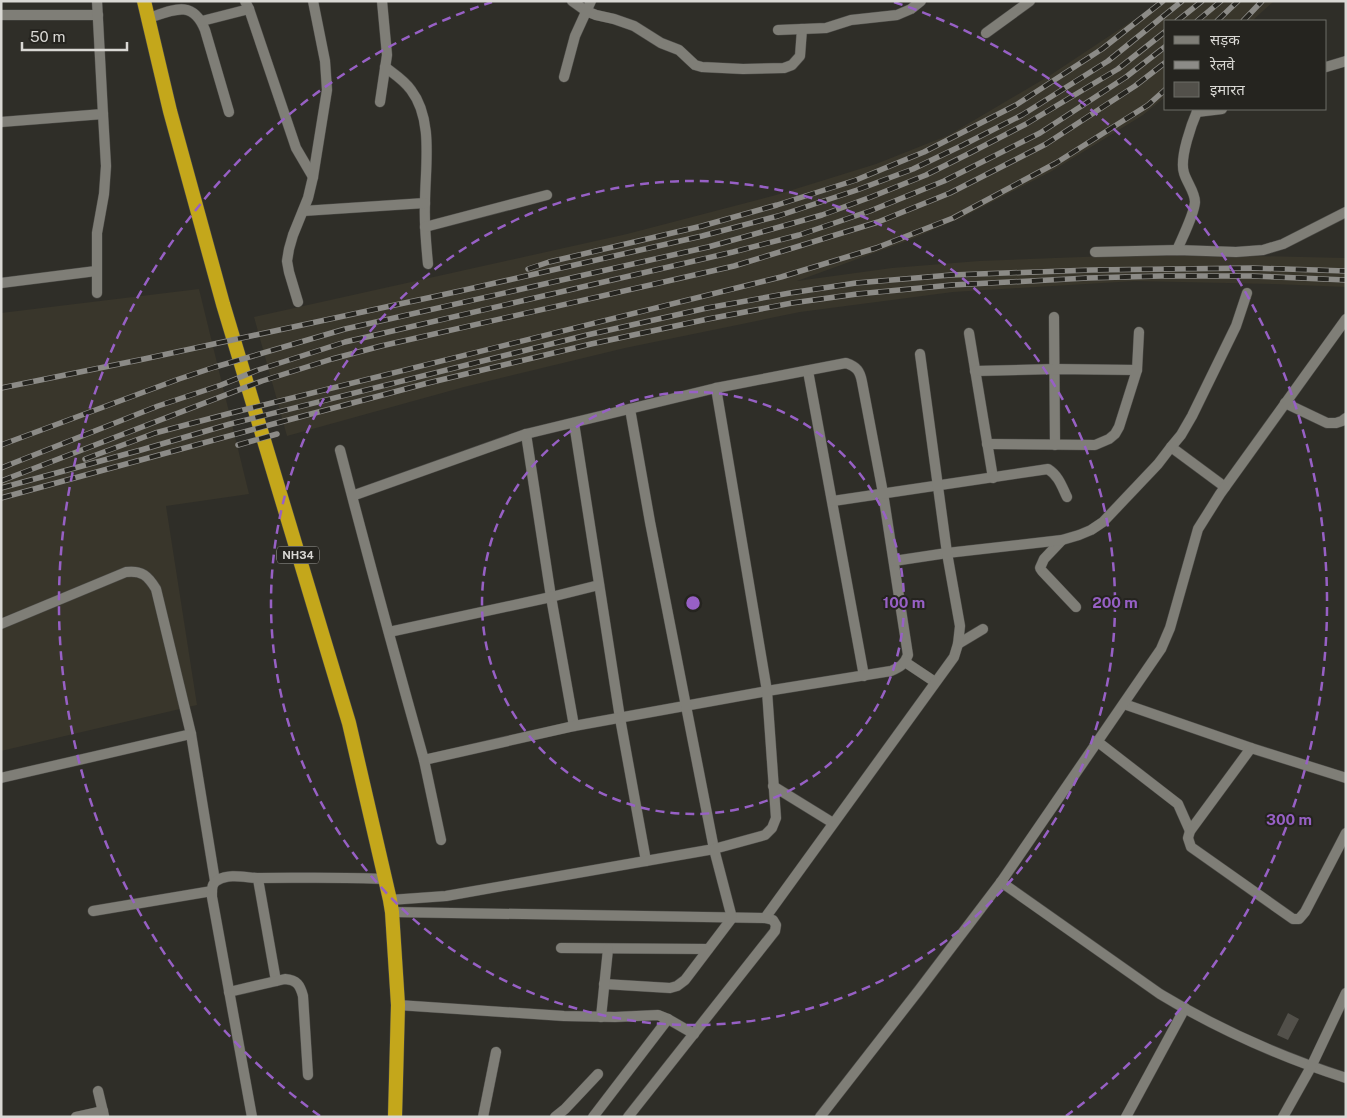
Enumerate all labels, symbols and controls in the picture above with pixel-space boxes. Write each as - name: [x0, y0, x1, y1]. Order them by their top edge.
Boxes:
- scale bar: [22, 20, 128, 52]
- legend: [1164, 20, 1327, 110]
- text: 50 m: [30, 28, 65, 45]
- text: सड़क: [1210, 31, 1240, 48]
- text: रेलवे: [1209, 56, 1235, 73]
- text: इमारत: [1210, 81, 1245, 98]
- road number: NH34: [277, 546, 319, 564]
- centre of rings: [684, 594, 702, 612]
- text: 100 m: [883, 594, 925, 611]
- text: 200 m: [1092, 594, 1138, 611]
- text: 300 m: [1266, 811, 1312, 828]

